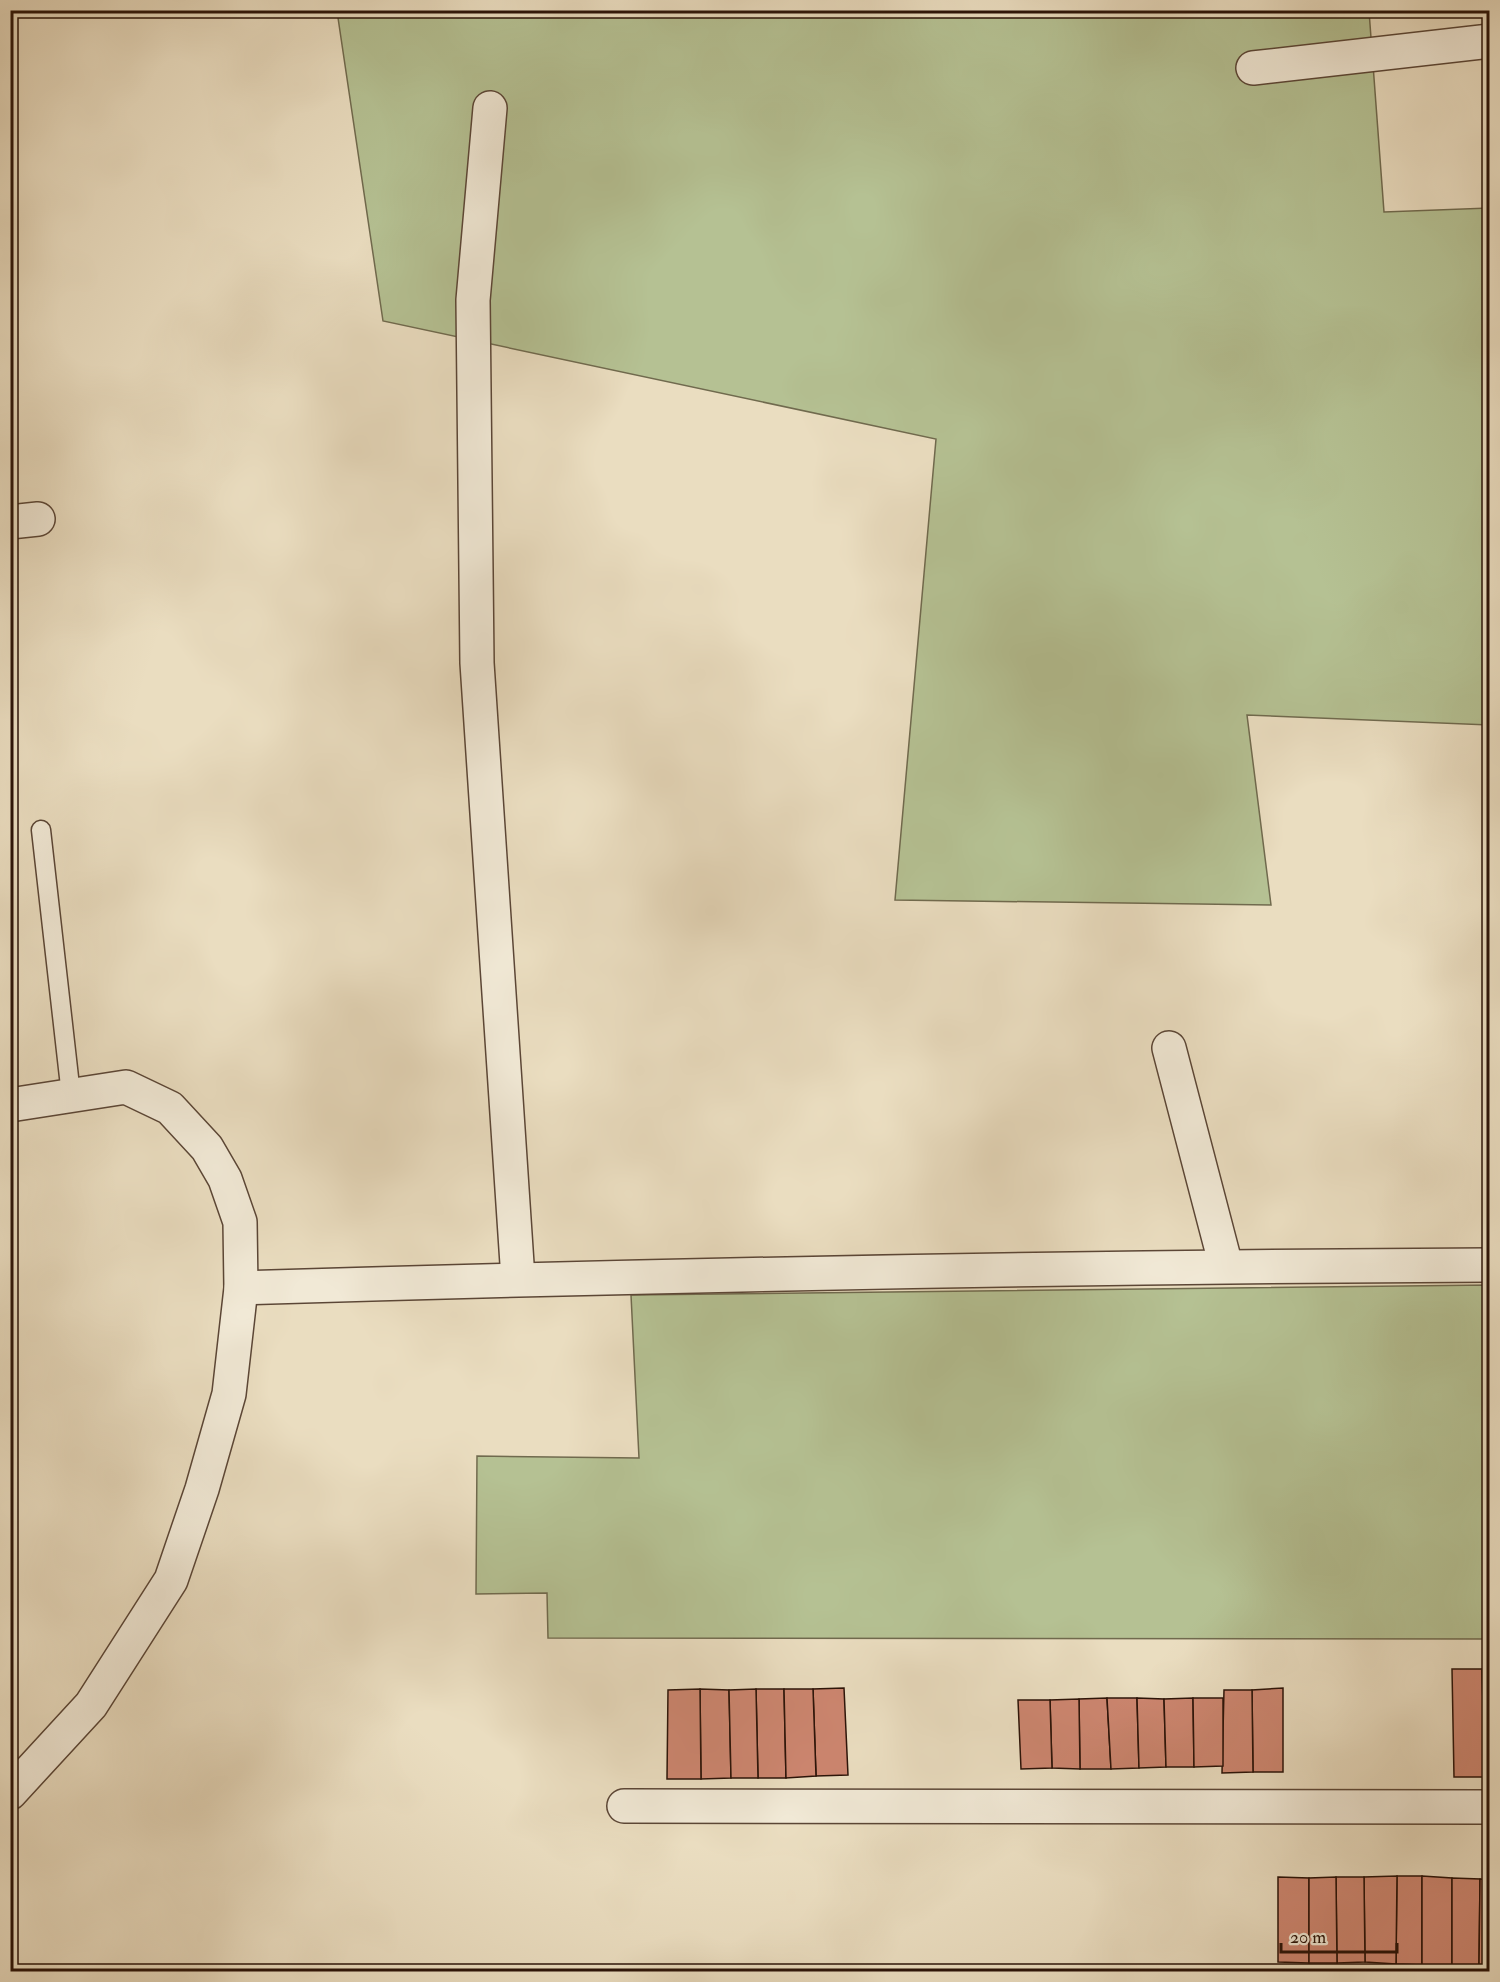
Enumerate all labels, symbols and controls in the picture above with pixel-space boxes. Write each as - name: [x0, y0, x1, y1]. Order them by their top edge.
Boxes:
- scale bar: [1281, 1916, 1396, 1954]
- text: 20 m: [1290, 1926, 1326, 1949]

